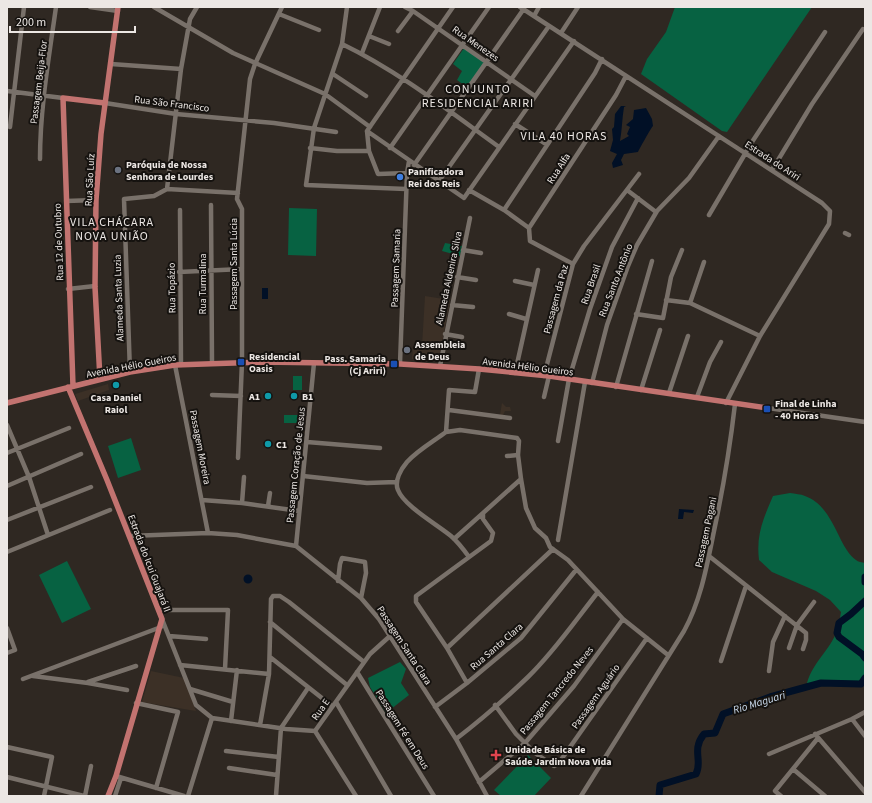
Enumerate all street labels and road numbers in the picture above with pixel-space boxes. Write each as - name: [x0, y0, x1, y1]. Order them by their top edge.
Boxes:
- street label: Rua Menezes: [449, 23, 502, 65]
- street label: Passagem Beija-Flor: [27, 39, 51, 125]
- street label: Rua São Francisco: [134, 92, 210, 116]
- street label: Estrada do Ariri: [742, 138, 803, 184]
- street label: Rua Alfa: [544, 151, 574, 187]
- street label: Rua São Luíz: [82, 153, 98, 207]
- street label: Rua 12 de Outubro: [51, 203, 67, 281]
- street label: Passagem Santa Lúcia: [227, 218, 241, 310]
- street label: Passagem Samaria: [388, 229, 404, 308]
- street label: Alameda Aldenira Silva: [432, 230, 466, 326]
- street label: Rua Santo Antônio: [595, 242, 636, 319]
- street label: Alameda Santa Luzia: [110, 254, 128, 342]
- street label: Rua Turmalina: [196, 254, 210, 314]
- street label: Rua Topázio: [165, 262, 179, 314]
- street label: Rua Brasil: [578, 262, 604, 306]
- street label: Passagem da Paz: [540, 263, 572, 335]
- street label: Avenida Hélio Gueiros: [85, 350, 177, 382]
- street label: Avenida Hélio Gueiros: [482, 354, 574, 380]
- street label: Passagem Coração de Jesus: [283, 407, 309, 524]
- street label: Passagem Moreira: [186, 409, 214, 486]
- street label: Passagem Pagani: [692, 496, 720, 569]
- street label: Estrada do Icui Guajará II: [124, 513, 174, 614]
- street label: Passagem Santa Clara: [373, 603, 435, 688]
- street label: Rua Santa Clara: [467, 620, 526, 674]
- street label: Passagem Tancredo Neves: [517, 643, 597, 738]
- street label: Passagem Aguário: [568, 661, 623, 732]
- street label: Passagem Fé em Deus: [372, 687, 432, 772]
- street label: Rua E: [308, 696, 333, 723]

